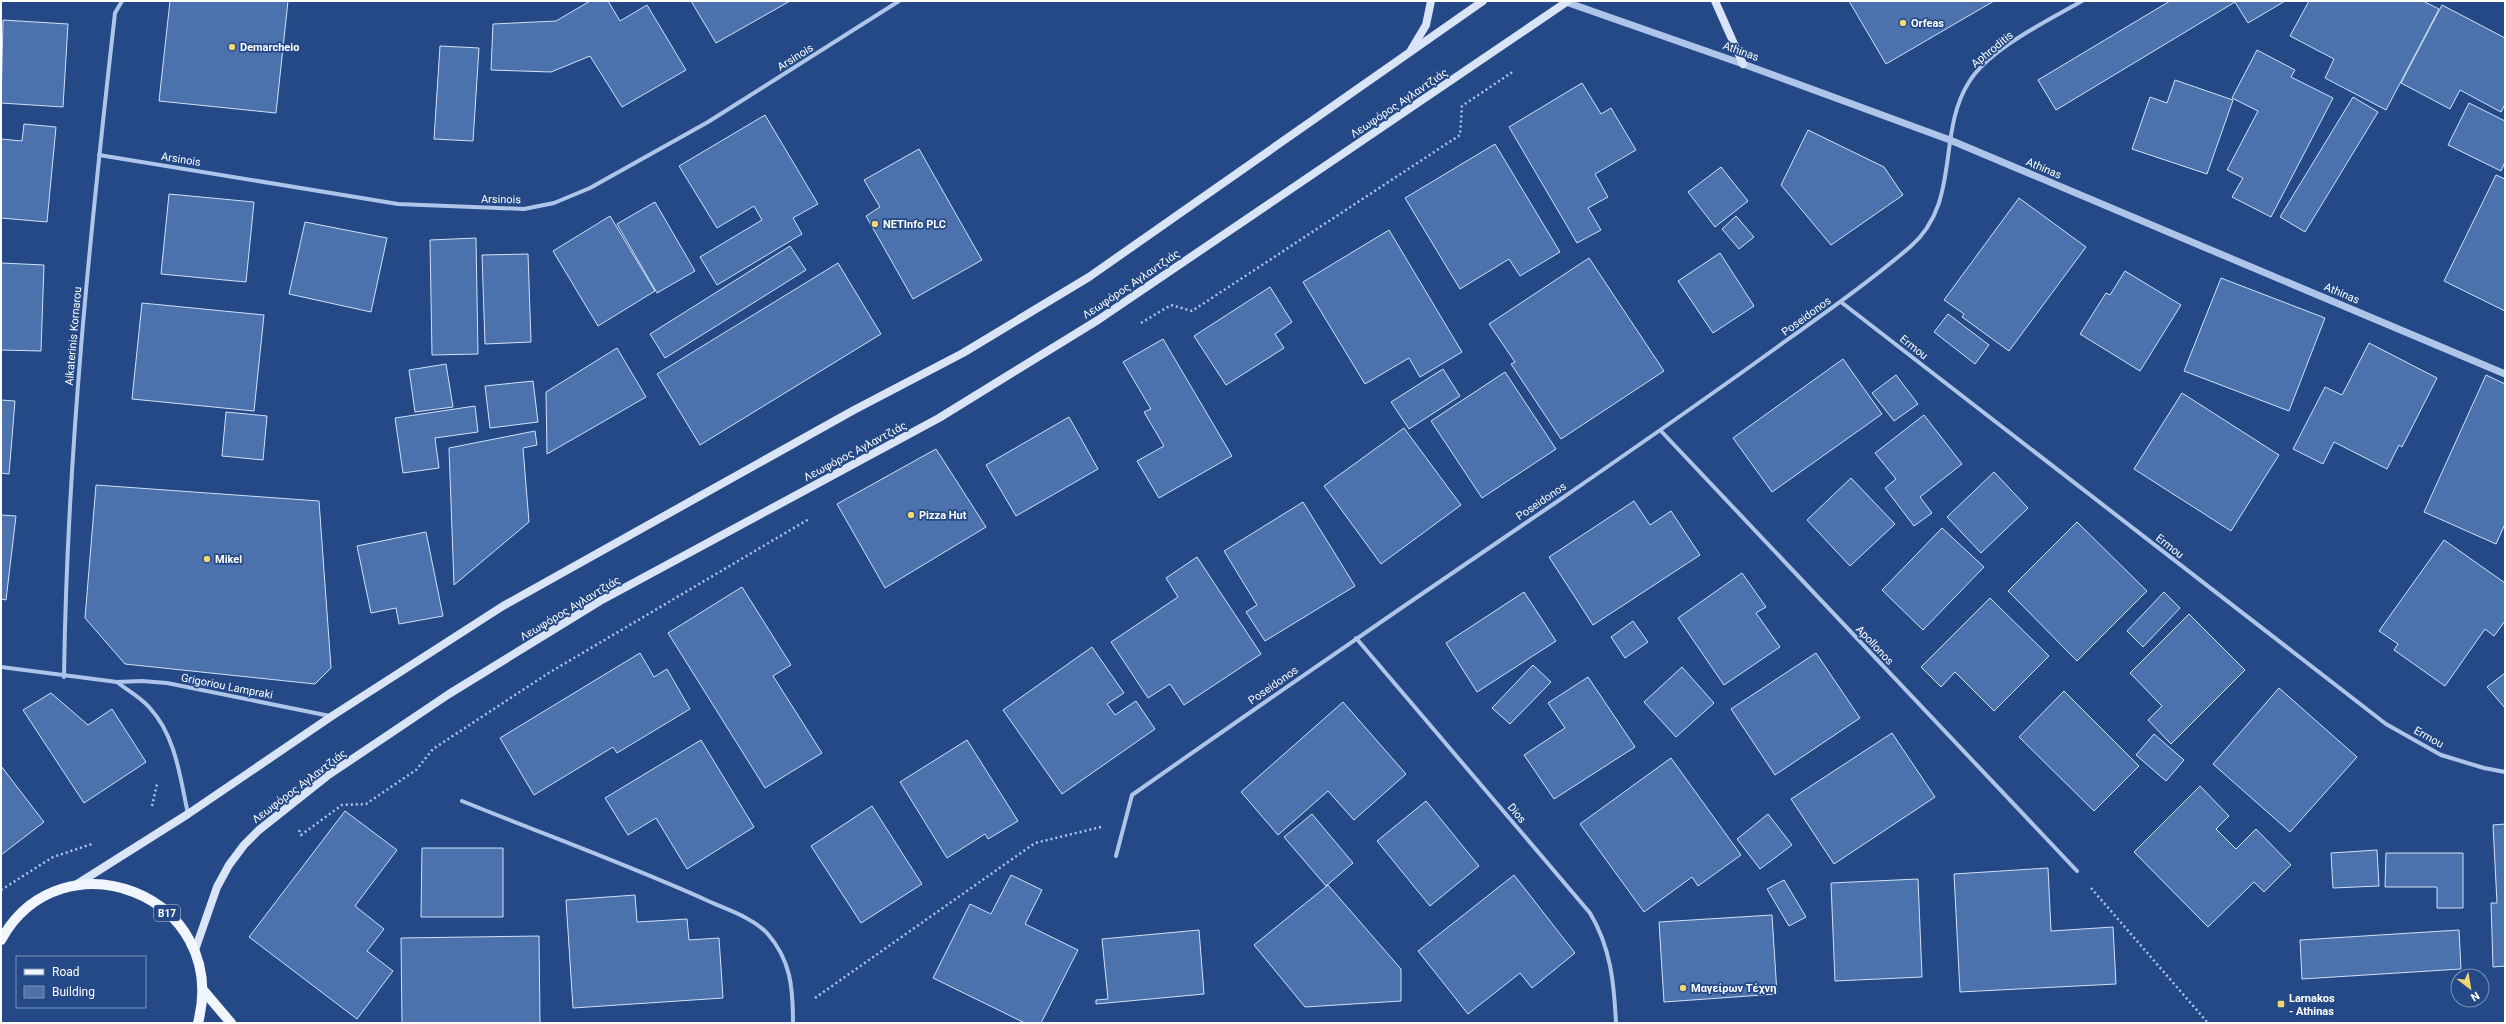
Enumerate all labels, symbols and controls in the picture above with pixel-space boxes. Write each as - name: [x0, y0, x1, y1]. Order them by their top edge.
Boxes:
- place label: Orfeas: [1911, 17, 1944, 30]
- marker: Orfeas: [1898, 18, 1908, 28]
- street label: Aphroditis: [1969, 28, 2016, 70]
- street label: Athinas: [1721, 39, 1761, 64]
- place label: Demarcheio: [240, 41, 299, 54]
- street label: Arsinois: [775, 41, 816, 74]
- marker: Demarcheio: [227, 42, 237, 52]
- street label: Λεωφόρος Αγλαντζιάς: [1348, 66, 1450, 141]
- street label: Arsinois: [160, 150, 202, 169]
- street label: Athinas: [2024, 155, 2064, 182]
- street label: Arsinois: [481, 193, 521, 206]
- place label: NETInfo PLC: [883, 218, 946, 231]
- marker: NETInfo PLC: [870, 219, 880, 229]
- street label: Λεωφόρος Αγλαντζιάς: [1080, 247, 1182, 322]
- street label: Athinas: [2322, 280, 2362, 307]
- street label: Aikaterinis Kornarou: [63, 286, 84, 386]
- street label: Poseidonos: [1779, 294, 1834, 339]
- street label: Ermou: [1897, 332, 1930, 362]
- street label: Λεωφόρος Αγλαντζιάς: [802, 419, 909, 484]
- street label: Poseidonos: [1514, 480, 1569, 523]
- place label: Pizza Hut: [919, 509, 967, 522]
- marker: Pizza Hut: [906, 510, 916, 520]
- street label: Ermou: [2153, 531, 2186, 561]
- place label: Mikel: [215, 553, 242, 566]
- marker: Mikel: [202, 554, 212, 564]
- street label: Λεωφόρος Αγλαντζιάς: [518, 573, 623, 643]
- street label: Apollonos: [1853, 623, 1896, 668]
- street label: Poseidonos: [1246, 663, 1301, 707]
- street label: Grigoriou Lampraki: [180, 671, 274, 702]
- street label: Ermou: [2412, 724, 2446, 751]
- street label: Λεωφόρος Αγλαντζιάς: [250, 747, 349, 826]
- street label: Dios: [1505, 801, 1529, 826]
- road number: B17: [154, 905, 180, 921]
- legend: [16, 956, 146, 1008]
- text: Road: [52, 965, 80, 979]
- north arrow: [2450, 968, 2490, 1008]
- place label: Μαγείρων Τέχνη: [1691, 982, 1776, 995]
- marker: Μαγείρων Τέχνη: [1678, 983, 1688, 993]
- text: Building: [52, 985, 95, 999]
- text: N: [2468, 989, 2482, 1004]
- place label: Larnakos - Athinas: [2289, 992, 2335, 1018]
- marker: Larnakos - Athinas: [2276, 999, 2286, 1009]

